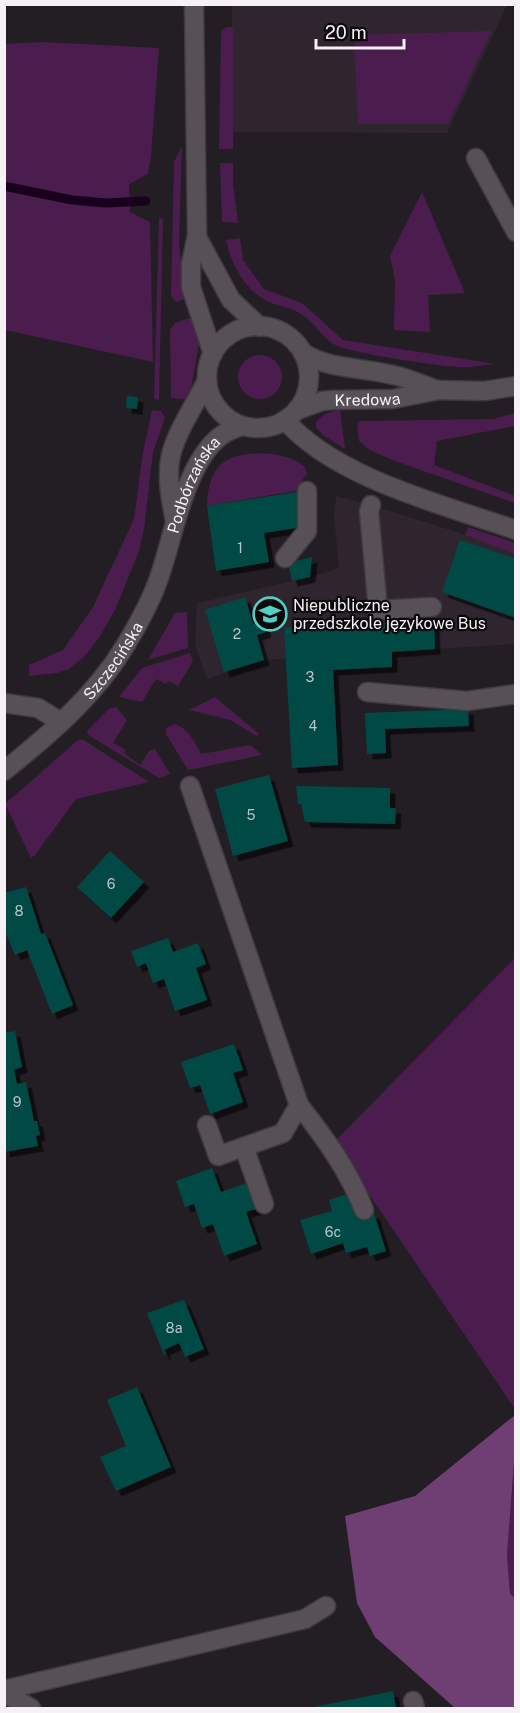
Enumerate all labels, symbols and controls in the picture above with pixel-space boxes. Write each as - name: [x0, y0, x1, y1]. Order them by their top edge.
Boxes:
- scale bar: [316, 12, 404, 50]
- text: 20 m: [325, 22, 367, 43]
- street label: Kredowa: [334, 388, 402, 409]
- street label: Podbórzańska: [163, 432, 224, 535]
- house number: 1: [237, 540, 243, 556]
- school or university icon: Niepubliczne przedszkole językowe Bus: [252, 596, 288, 632]
- place label: Niepubliczne przedszkole językowe Bus: [293, 596, 486, 633]
- street label: Szczecińska: [79, 618, 147, 704]
- house number: 2: [233, 626, 241, 642]
- house number: 3: [306, 669, 315, 685]
- house number: 4: [309, 718, 318, 734]
- house number: 5: [247, 807, 256, 823]
- house number: 6: [107, 876, 116, 892]
- house number: 8: [14, 903, 24, 919]
- house number: 9: [13, 1094, 22, 1110]
- house number: 6c: [325, 1224, 341, 1240]
- house number: 8a: [166, 1320, 182, 1336]

